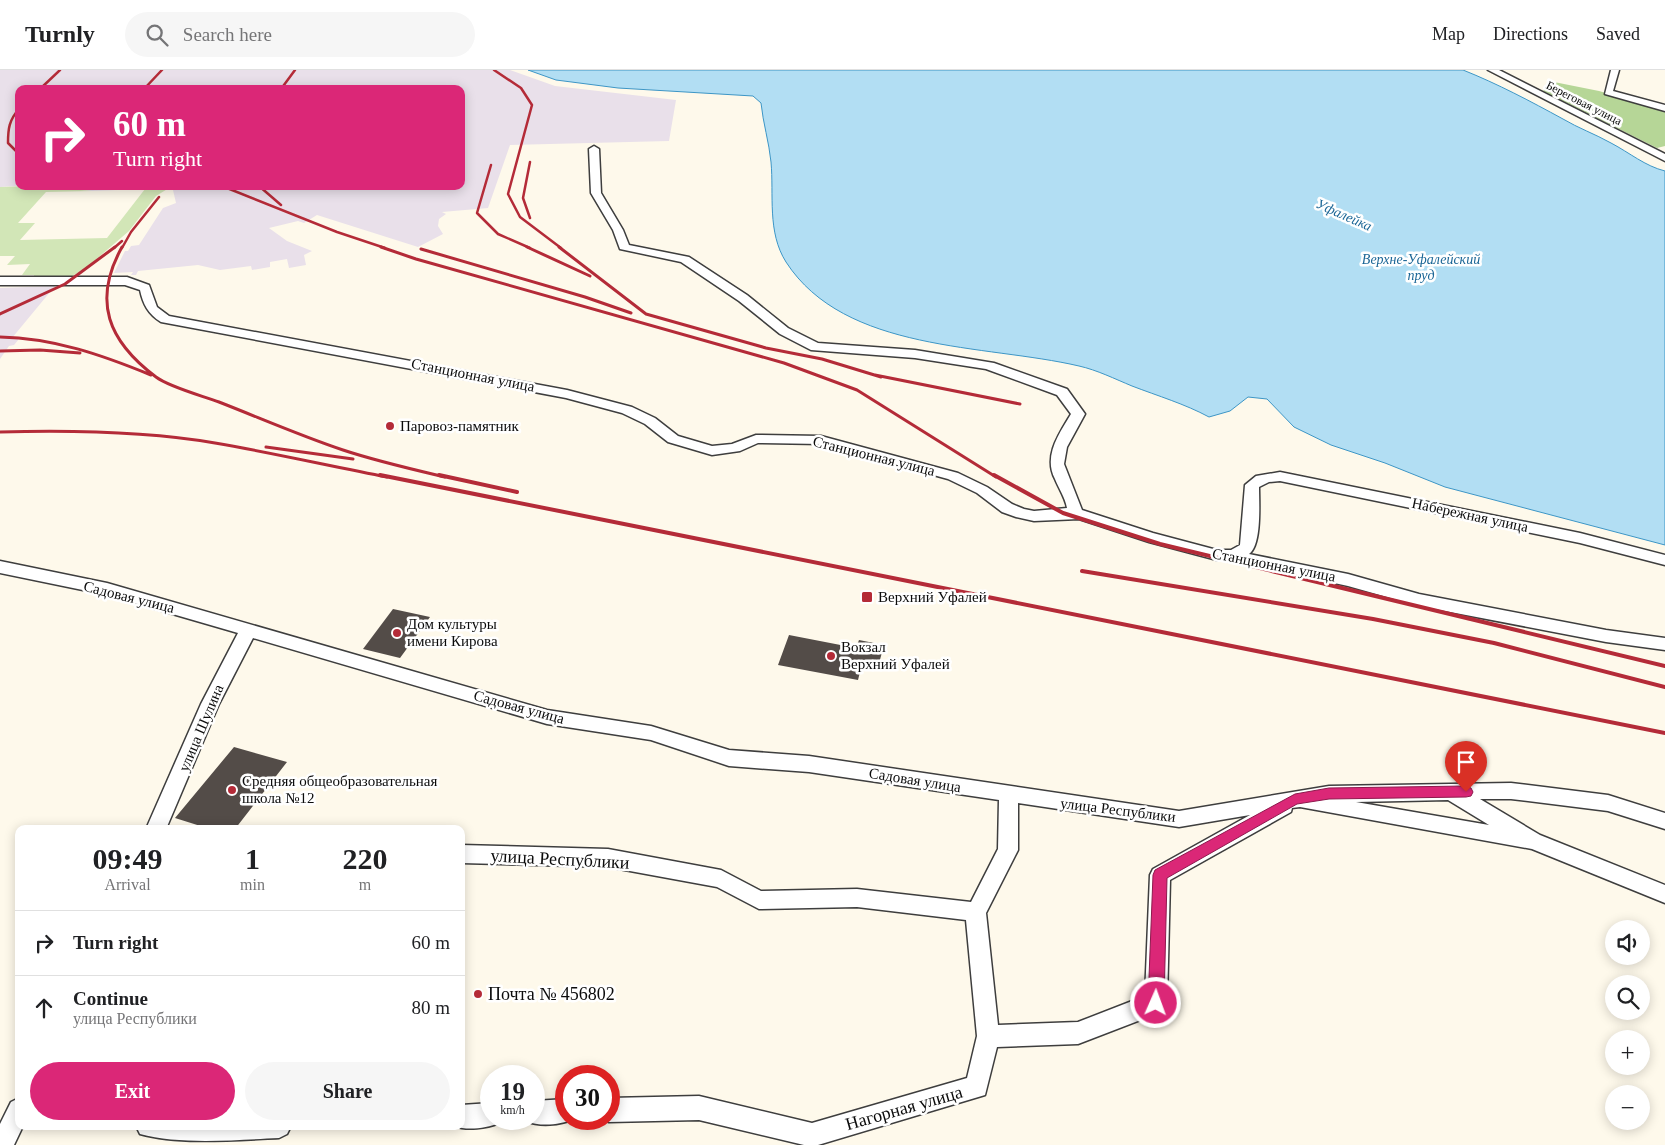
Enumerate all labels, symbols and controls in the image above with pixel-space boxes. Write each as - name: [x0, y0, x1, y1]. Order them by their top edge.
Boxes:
- search box: [125, 12, 475, 57]
- text: Turnly: [25, 21, 95, 47]
- icon: search: [143, 21, 171, 49]
- text: Search here: [183, 24, 272, 45]
- text: Map: [1432, 24, 1465, 44]
- text: Directions: [1493, 24, 1568, 44]
- text: Saved: [1596, 24, 1640, 44]
- street label: Береговая улица: [1544, 78, 1625, 128]
- icon: right: [30, 105, 95, 170]
- text: 60 m: [113, 105, 186, 144]
- text: Turn right: [113, 146, 202, 171]
- water label: Уфалейка: [1314, 196, 1374, 234]
- water label: Верхне-Уфалейский пруд: [1362, 252, 1480, 283]
- street label: Станционная улица: [410, 355, 536, 395]
- place label: Паровоз-памятник: [400, 418, 520, 434]
- marker: Паровоз-памятник: [384, 420, 396, 432]
- street label: Станционная улица: [811, 433, 937, 479]
- street label: Набережная улица: [1410, 495, 1530, 535]
- street label: Станционная улица: [1211, 545, 1337, 585]
- street label: Садовая улица: [82, 578, 176, 616]
- place label: Верхний Уфалей: [878, 589, 987, 605]
- marker: Верхний Уфалей: [860, 590, 874, 604]
- place label: Дом культуры имени Кирова: [407, 616, 498, 649]
- marker: Дом культуры имени Кирова: [391, 627, 403, 639]
- place label: Вокзал Верхний Уфалей: [841, 639, 950, 672]
- marker: Вокзал Верхний Уфалей: [825, 650, 837, 662]
- street label: улица Шулина: [175, 682, 227, 774]
- street label: Садовая улица: [472, 687, 566, 727]
- pin: [1445, 741, 1487, 792]
- icon: arrive: [1452, 748, 1480, 776]
- street label: Садовая улица: [868, 765, 963, 795]
- place label: Средняя общеобразовательная школа №12: [242, 773, 438, 806]
- marker: Средняя общеобразовательная школа №12: [226, 784, 238, 796]
- street label: улица Республики: [1059, 795, 1177, 825]
- text: 09:49: [93, 842, 163, 875]
- text: 1: [245, 842, 260, 875]
- text: 220: [342, 842, 387, 875]
- street label: улица Республики: [490, 845, 630, 873]
- text: Arrival: [104, 876, 151, 893]
- text: min: [240, 876, 265, 893]
- text: m: [359, 876, 371, 893]
- map controls: [1605, 920, 1650, 1130]
- button: sound: [1605, 920, 1650, 965]
- icon: right: [30, 929, 58, 957]
- text: Turn right: [73, 932, 158, 953]
- text: 60 m: [411, 932, 450, 953]
- button: search: [1605, 975, 1650, 1020]
- position arrow: [1129, 976, 1181, 1028]
- place label: Почта № 456802: [488, 984, 615, 1004]
- text: Continue: [73, 988, 148, 1009]
- marker: Почта № 456802: [472, 988, 484, 1000]
- icon: ahead: [30, 994, 58, 1022]
- text: 80 m: [411, 997, 450, 1018]
- text: улица Республики: [73, 1010, 197, 1027]
- button: +: [1605, 1030, 1650, 1075]
- button: Exit: [30, 1062, 235, 1120]
- button: Share: [245, 1062, 450, 1120]
- speed limit sign: 30: [555, 1065, 620, 1130]
- text: 19: [500, 1078, 525, 1105]
- street label: Нагорная улица: [843, 1082, 965, 1134]
- button: −: [1605, 1085, 1650, 1130]
- text: km/h: [500, 1103, 525, 1117]

